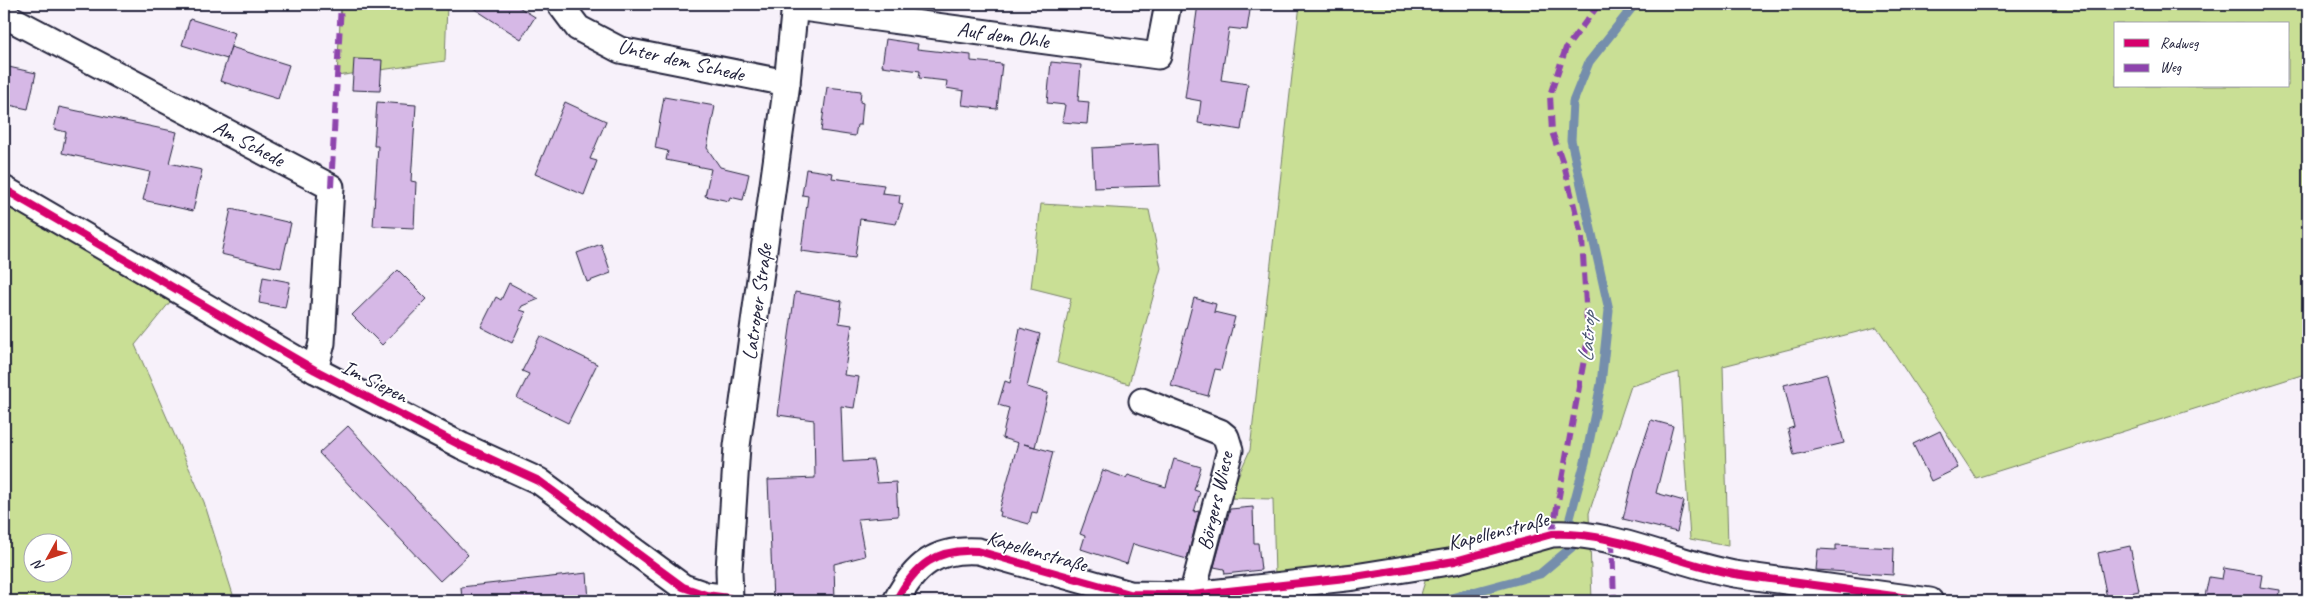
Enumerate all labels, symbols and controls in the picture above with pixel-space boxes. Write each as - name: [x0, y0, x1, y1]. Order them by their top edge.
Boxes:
- street label: Auf dem Ohle: [956, 16, 1052, 54]
- legend: [2114, 22, 2290, 88]
- street label: Unter dem Schede: [615, 33, 749, 88]
- text: Radweg: [2160, 34, 2200, 53]
- text: Weg: [2160, 58, 2182, 77]
- street label: Am Schede: [209, 114, 290, 173]
- street label: Latroper Straße: [736, 240, 778, 362]
- water label: Latrop: [1571, 308, 1603, 363]
- street label: Im Siepen: [338, 353, 414, 409]
- street label: Börgers Wiese: [1191, 447, 1239, 553]
- street label: Kapellenstraße: [1445, 505, 1553, 556]
- street label: Kapellenstraße: [984, 524, 1092, 578]
- north arrow: [22, 532, 72, 582]
- text: N: [28, 555, 48, 575]

